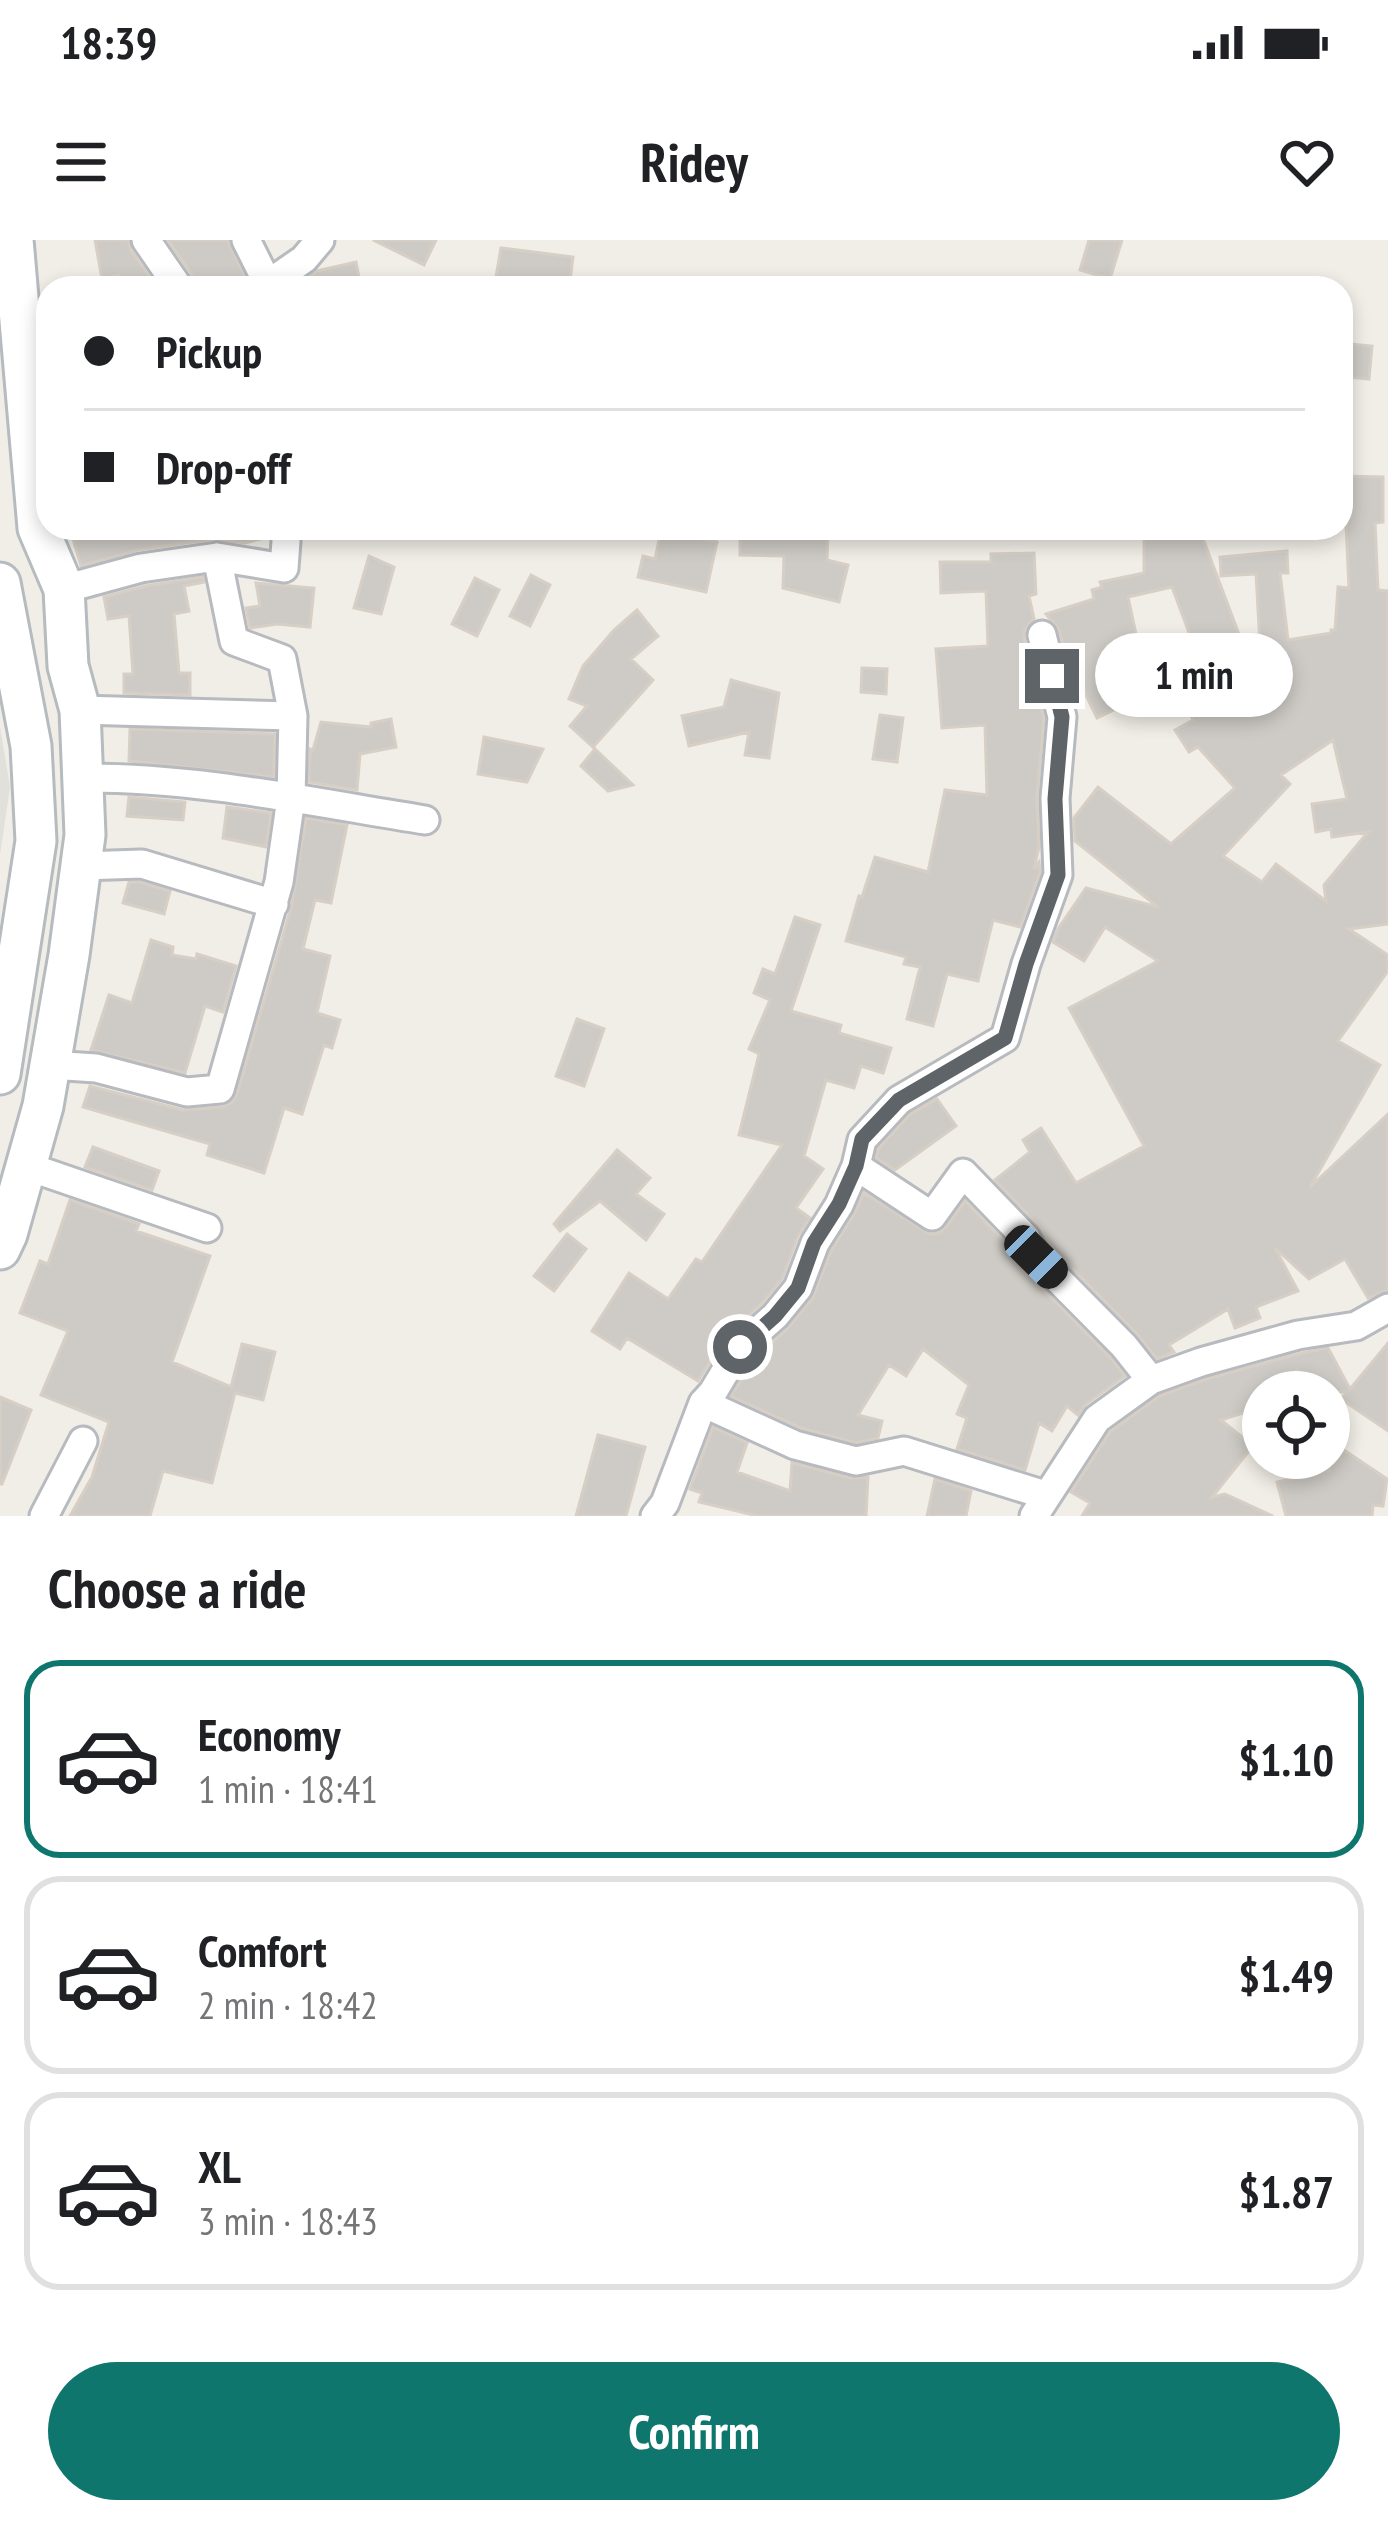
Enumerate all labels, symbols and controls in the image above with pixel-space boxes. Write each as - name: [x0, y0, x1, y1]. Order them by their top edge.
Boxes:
- text: 18:39: [60, 13, 157, 71]
- text: Ridey: [640, 127, 748, 197]
- icon: menu: [48, 129, 114, 195]
- icon: heart: [1274, 129, 1340, 195]
- text: Pickup: [156, 322, 262, 380]
- text: Drop-off: [156, 438, 290, 496]
- callout: 1 min: [1094, 634, 1292, 718]
- route end: [1025, 649, 1079, 703]
- text: 1 min: [1155, 649, 1233, 700]
- car: [998, 1219, 1074, 1295]
- route start: [713, 1320, 767, 1374]
- map controls: [1242, 1371, 1350, 1479]
- button: locate: [1242, 1371, 1350, 1479]
- text: Choose a ride: [48, 1553, 307, 1623]
- icon: car: [54, 1705, 162, 1813]
- text: Economy: [198, 1705, 341, 1763]
- text: $1.10: [1238, 1730, 1334, 1788]
- text: 1 min · 18:41: [198, 1763, 378, 1814]
- icon: car: [54, 1921, 162, 2029]
- text: Comfort: [198, 1921, 327, 1979]
- text: $1.49: [1238, 1946, 1334, 2004]
- text: 2 min · 18:42: [198, 1979, 378, 2030]
- icon: car: [54, 2137, 162, 2245]
- text: XL: [198, 2137, 241, 2195]
- text: $1.87: [1238, 2162, 1334, 2220]
- text: 3 min · 18:43: [198, 2195, 378, 2246]
- button: Confirm: [48, 2362, 1340, 2500]

